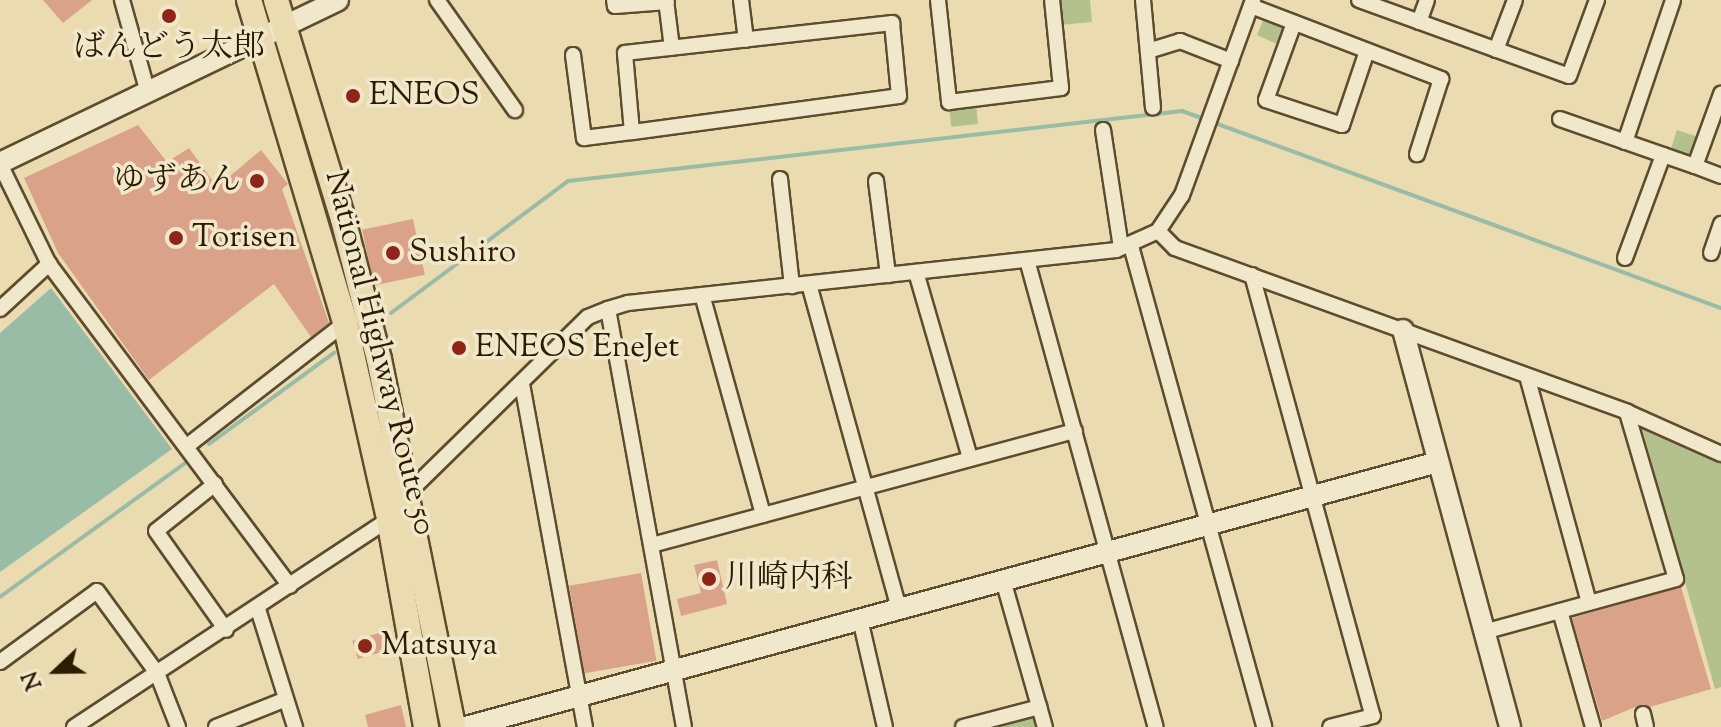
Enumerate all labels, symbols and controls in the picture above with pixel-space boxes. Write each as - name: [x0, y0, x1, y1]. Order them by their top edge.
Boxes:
- marker: ばんどう太郎: [160, 7, 178, 25]
- place label: ばんどう太郎: [73, 29, 265, 67]
- place label: ENEOS: [369, 77, 480, 115]
- marker: ENEOS: [344, 87, 362, 105]
- place label: ゆずあん: [113, 162, 241, 200]
- street label: National Highway Route 50: [315, 167, 443, 539]
- marker: ゆずあん: [248, 172, 266, 190]
- place label: Torisen: [192, 219, 297, 257]
- marker: Torisen: [167, 229, 185, 247]
- place label: Sushiro: [409, 234, 516, 272]
- marker: Sushiro: [384, 244, 402, 262]
- place label: ENEOS EneJet: [475, 329, 679, 367]
- marker: ENEOS EneJet: [450, 339, 468, 357]
- place label: 川崎内科: [725, 560, 853, 598]
- marker: 川崎内科: [700, 570, 718, 588]
- place label: Matsuya: [381, 627, 497, 665]
- north arrow: [16, 631, 96, 711]
- marker: Matsuya: [356, 637, 374, 655]
- text: N: [16, 666, 52, 694]

